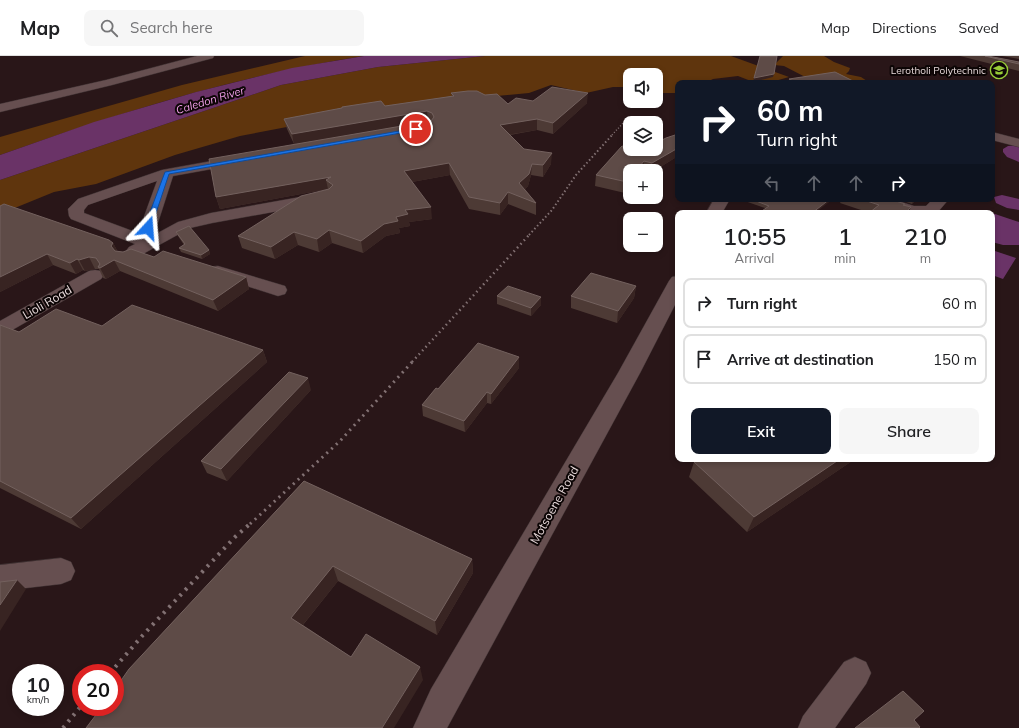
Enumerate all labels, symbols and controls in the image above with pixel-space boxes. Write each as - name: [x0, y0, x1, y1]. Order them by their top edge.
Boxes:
- search box: [84, 10, 364, 46]
- text: Map: [20, 16, 60, 40]
- icon: search: [98, 17, 120, 39]
- text: Search here: [130, 18, 213, 37]
- text: Map: [821, 19, 850, 37]
- text: Directions: [872, 19, 937, 37]
- text: Saved: [959, 19, 999, 37]
- school or university icon: Lerotholi Polytechnic: [989, 60, 1009, 80]
- place label: Lerotholi Polytechnic: [891, 64, 986, 77]
- map controls: [623, 68, 663, 252]
- button: sound: [623, 68, 663, 108]
- water label: Caledon River: [174, 83, 247, 117]
- text: 60 m: [757, 93, 823, 128]
- icon: right: [691, 96, 743, 148]
- pin: [399, 112, 433, 146]
- button: layers: [623, 116, 663, 156]
- icon: arrive: [405, 118, 427, 140]
- text: Turn right: [757, 128, 837, 151]
- button: +: [623, 164, 663, 204]
- icon: left: [761, 172, 783, 194]
- icon: ahead: [803, 172, 825, 194]
- icon: ahead: [845, 172, 867, 194]
- icon: right: [887, 172, 909, 194]
- position arrow: [127, 207, 169, 249]
- button: −: [623, 212, 663, 252]
- text: 10:55: [723, 221, 786, 251]
- text: 1: [838, 221, 852, 251]
- text: 210: [904, 221, 947, 251]
- text: Arrival: [735, 250, 774, 266]
- text: min: [834, 250, 856, 266]
- text: m: [920, 250, 931, 266]
- street label: Lioli Road: [20, 282, 74, 322]
- icon: right: [693, 292, 715, 314]
- text: Turn right: [727, 294, 797, 313]
- text: 60 m: [942, 294, 977, 313]
- icon: arrive: [693, 348, 715, 370]
- text: Arrive at destination: [727, 350, 874, 369]
- text: 150 m: [933, 350, 977, 369]
- button: Exit: [691, 408, 831, 454]
- button: Share: [839, 408, 979, 454]
- street label: Motsoene Road: [526, 463, 582, 547]
- speed limit sign: 20: [72, 664, 124, 716]
- text: 10: [26, 672, 50, 697]
- text: km/h: [27, 693, 49, 706]

